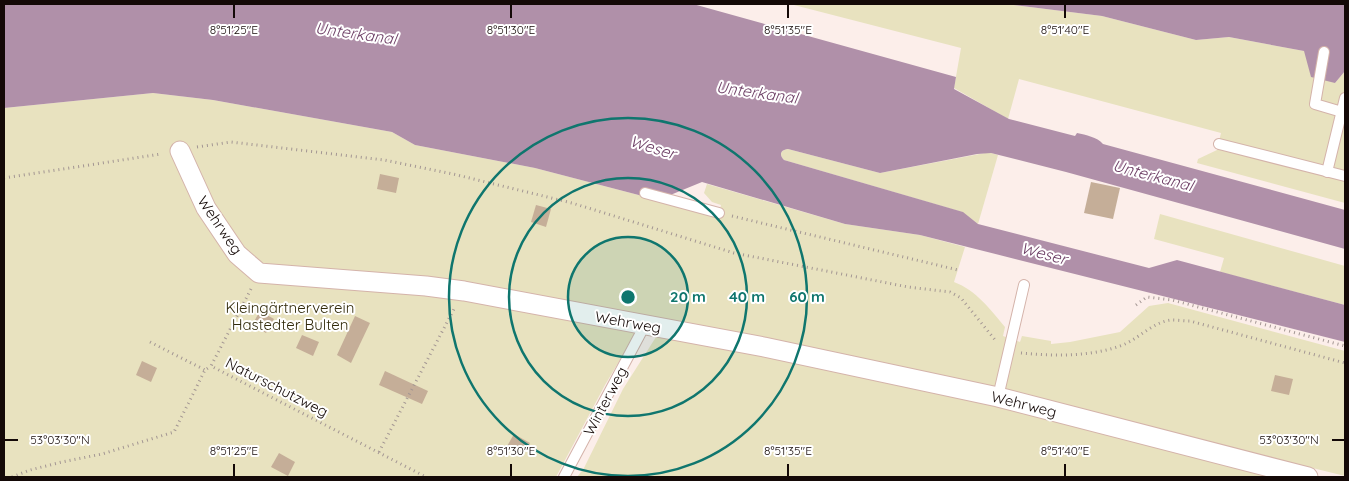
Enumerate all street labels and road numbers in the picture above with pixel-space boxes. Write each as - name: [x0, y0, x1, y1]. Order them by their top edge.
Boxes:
- street label: Wehrweg: [193, 192, 247, 258]
- street label: Wehrweg: [593, 307, 663, 337]
- street label: Naturschutzweg: [223, 353, 331, 421]
- street label: Winterweg: [579, 363, 631, 439]
- street label: Wehrweg: [989, 387, 1059, 421]

